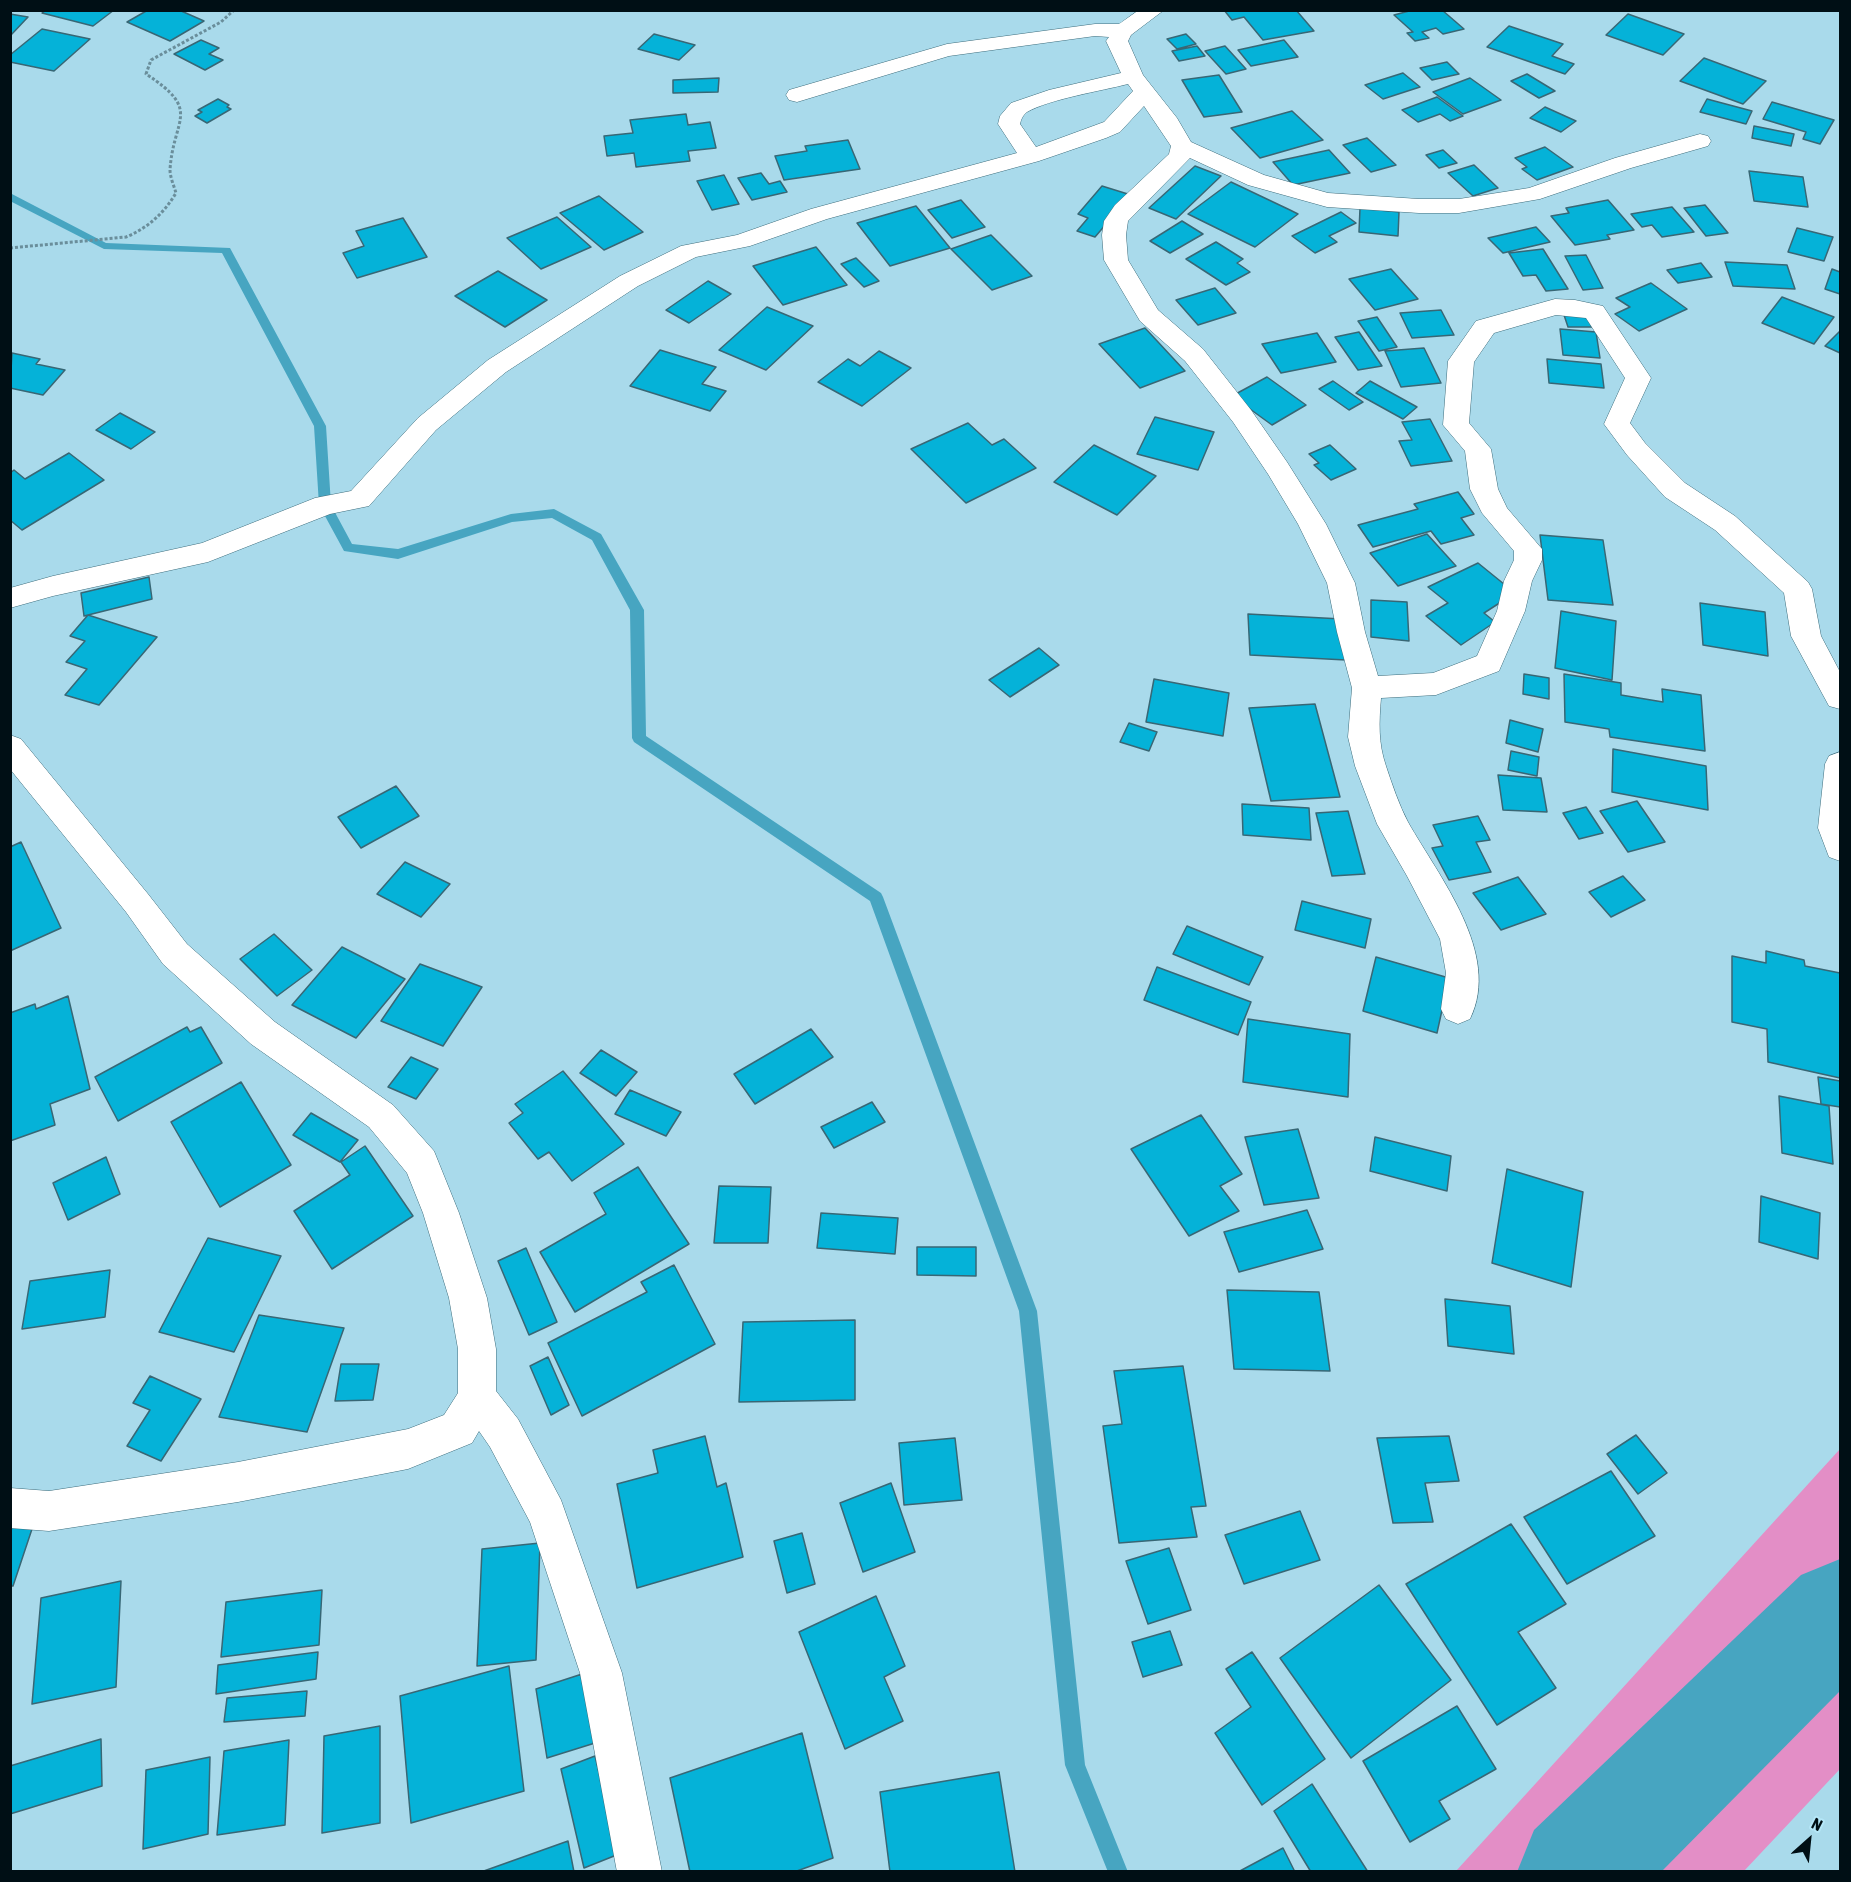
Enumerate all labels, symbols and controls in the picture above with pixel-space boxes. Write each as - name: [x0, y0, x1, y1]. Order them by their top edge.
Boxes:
- north arrow: [1779, 1810, 1839, 1870]
- text: N: [1809, 1814, 1825, 1834]

